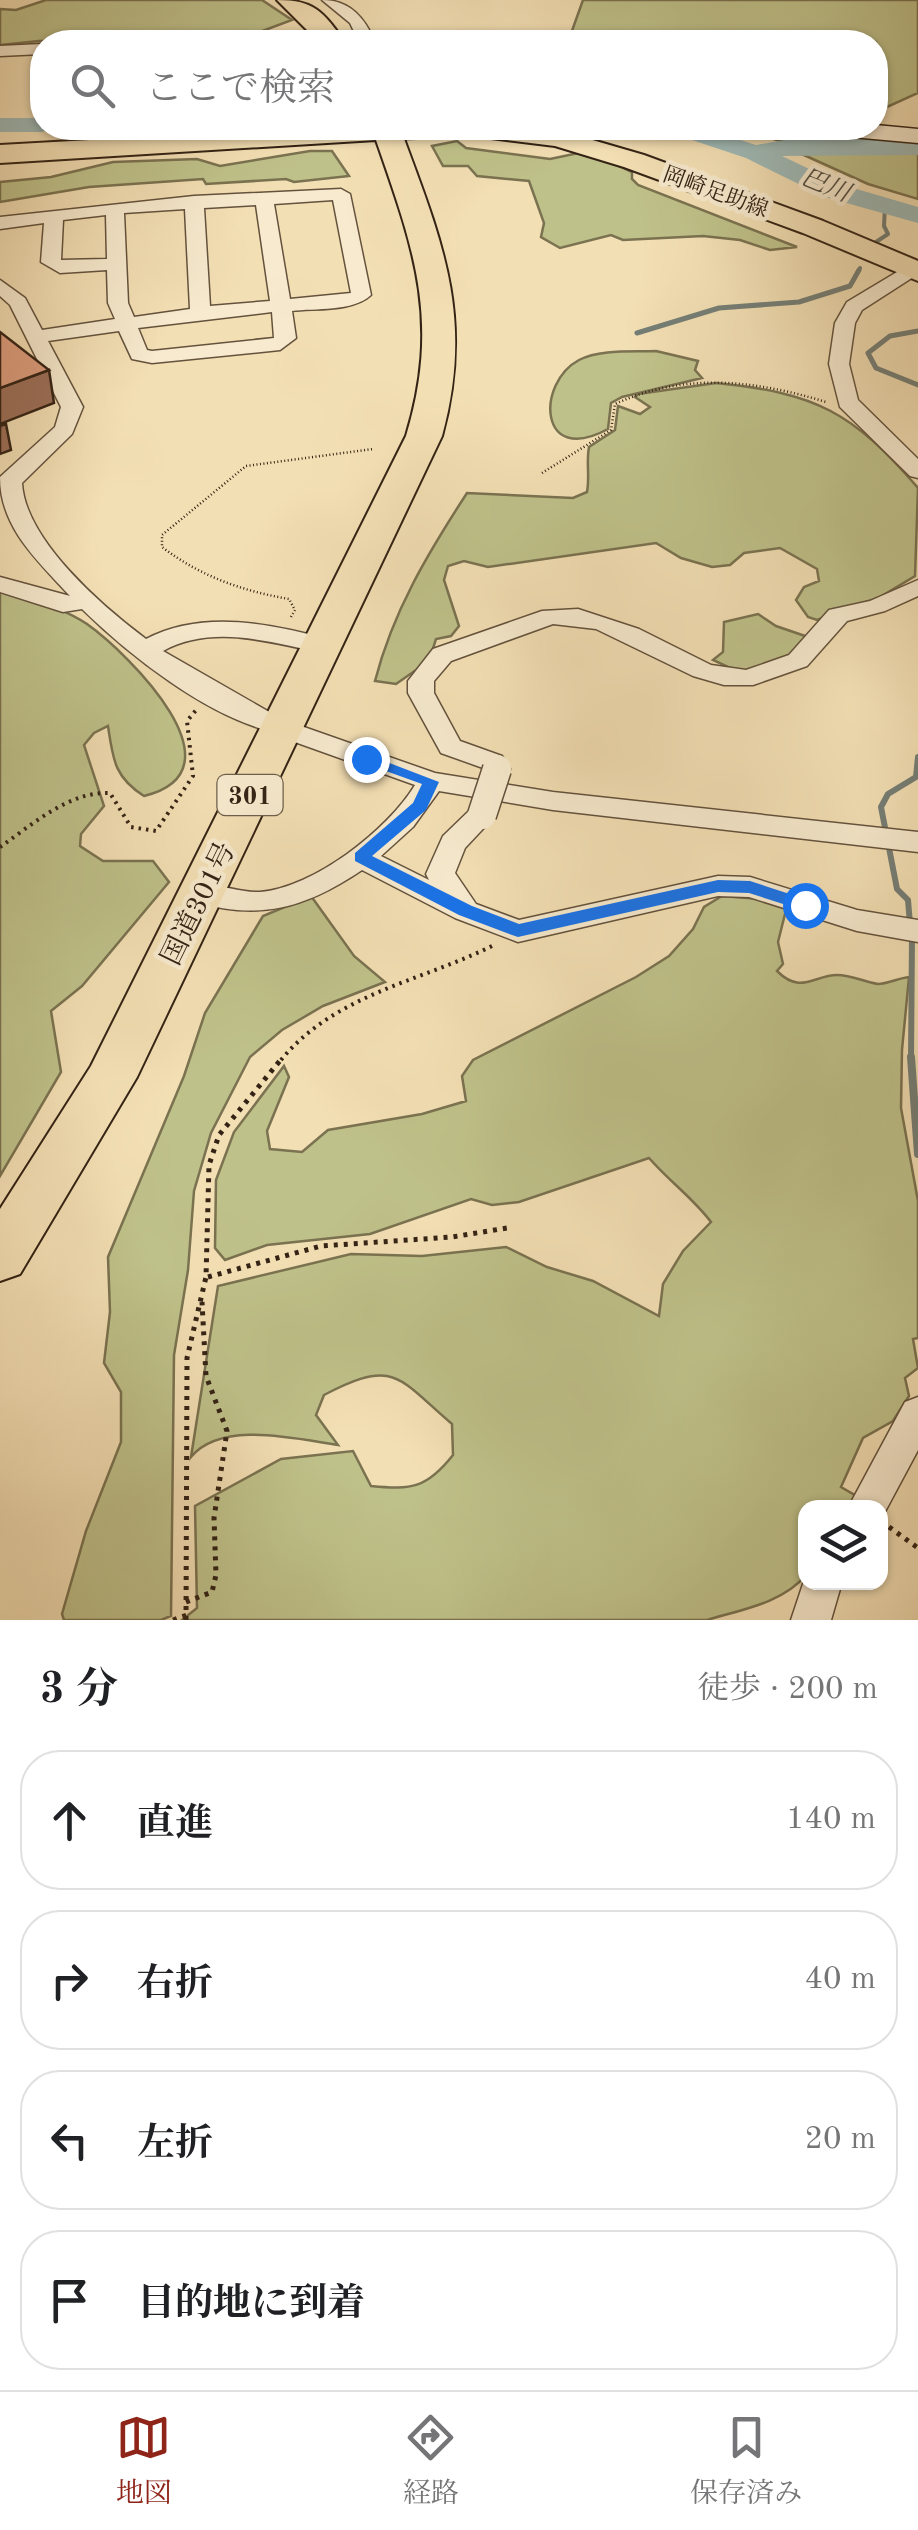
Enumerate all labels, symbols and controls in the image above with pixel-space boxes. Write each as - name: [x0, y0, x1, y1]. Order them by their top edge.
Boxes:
- search box: [30, 30, 888, 140]
- icon: search: [65, 58, 120, 113]
- text: ここで検索: [145, 71, 335, 109]
- street label: 岡崎足助線: [660, 162, 771, 222]
- water label: 巴川: [797, 164, 856, 208]
- route end: [344, 737, 390, 783]
- road number: 301: [218, 775, 282, 815]
- street label: 国道301号: [155, 837, 241, 970]
- route start: [783, 883, 829, 929]
- map controls: [798, 1500, 888, 1590]
- button: layers: [798, 1500, 888, 1590]
- text: 3 分: [40, 1670, 118, 1712]
- text: 徒歩 · 200 m: [697, 1674, 878, 1706]
- icon: ahead: [42, 1793, 97, 1848]
- text: 140 m: [786, 1804, 876, 1836]
- text: 直進: [137, 1806, 213, 1844]
- icon: right: [42, 1953, 97, 2008]
- text: 40 m: [805, 1964, 876, 1996]
- text: 右折: [137, 1966, 213, 2004]
- icon: left: [42, 2113, 97, 2168]
- text: 20 m: [805, 2124, 876, 2156]
- text: 左折: [137, 2126, 213, 2164]
- icon: arrive: [42, 2273, 97, 2328]
- text: 目的地に到着: [137, 2286, 365, 2324]
- tab: 地図: [116, 2410, 172, 2513]
- tab: 経路: [403, 2410, 459, 2513]
- tab: 保存済み: [690, 2410, 802, 2513]

